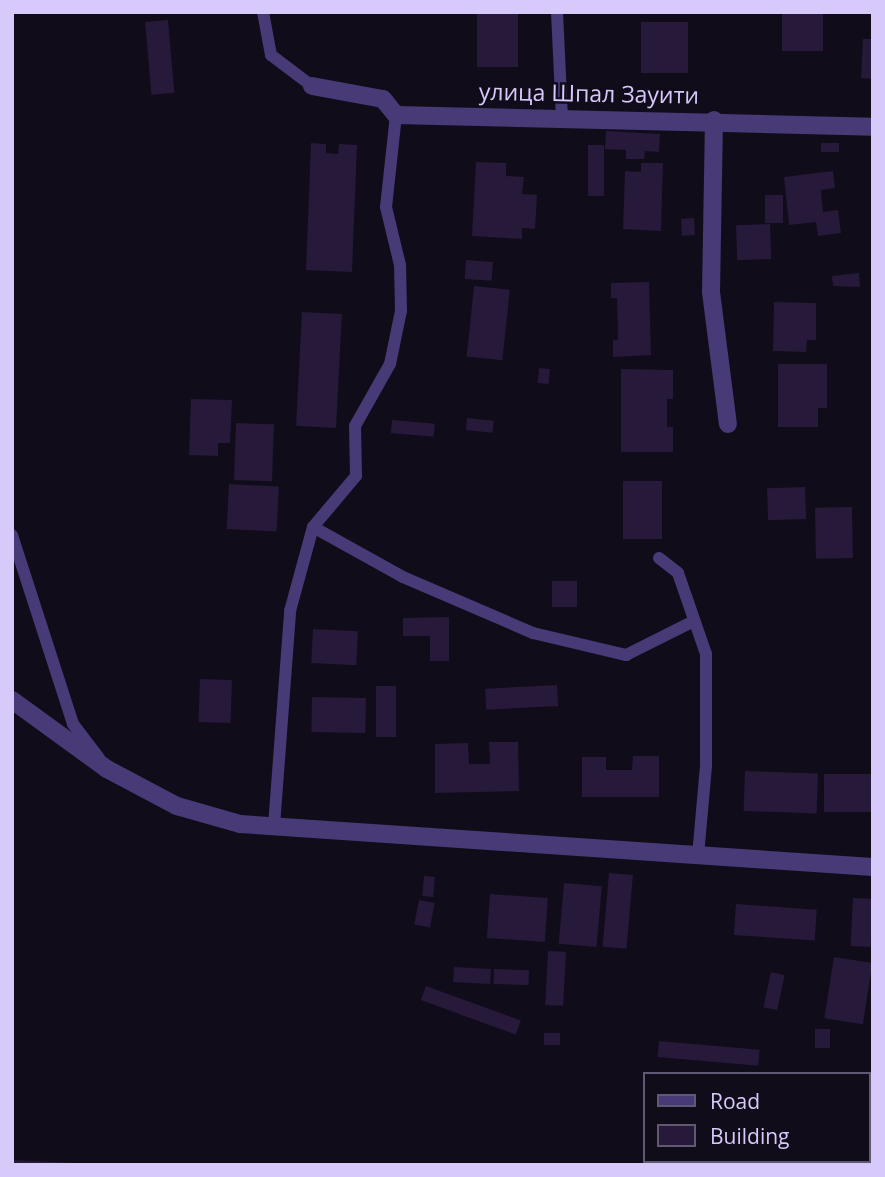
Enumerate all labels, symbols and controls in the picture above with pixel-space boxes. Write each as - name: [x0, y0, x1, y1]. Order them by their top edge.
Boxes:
- street label: улица Шпал Зауити: [479, 77, 699, 109]
- legend: [644, 1072, 871, 1163]
- text: Road: [710, 1087, 760, 1115]
- text: Building: [710, 1122, 789, 1150]

